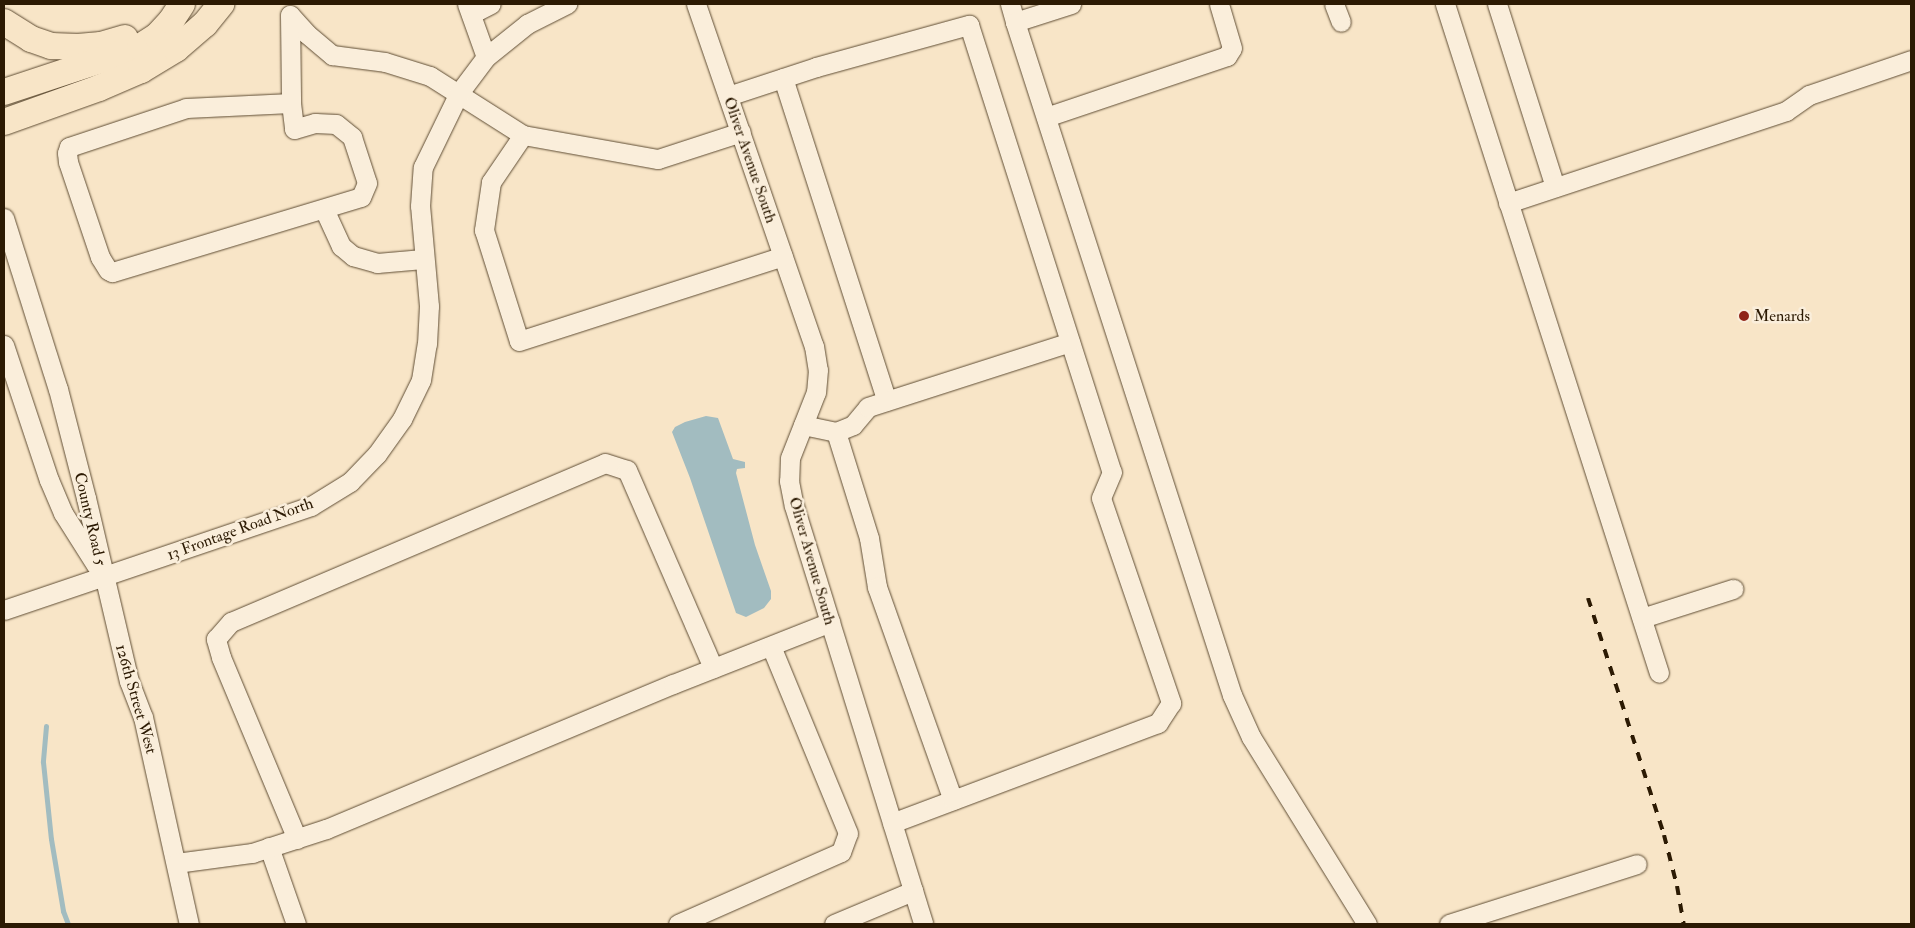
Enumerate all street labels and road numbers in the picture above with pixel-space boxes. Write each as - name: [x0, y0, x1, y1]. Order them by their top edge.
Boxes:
- street label: Oliver Avenue South: [719, 94, 781, 226]
- street label: County Road 5: [70, 470, 110, 568]
- street label: 13 Frontage Road North: [164, 494, 316, 564]
- street label: Oliver Avenue South: [785, 495, 839, 627]
- street label: 126th Street West: [111, 642, 161, 756]

